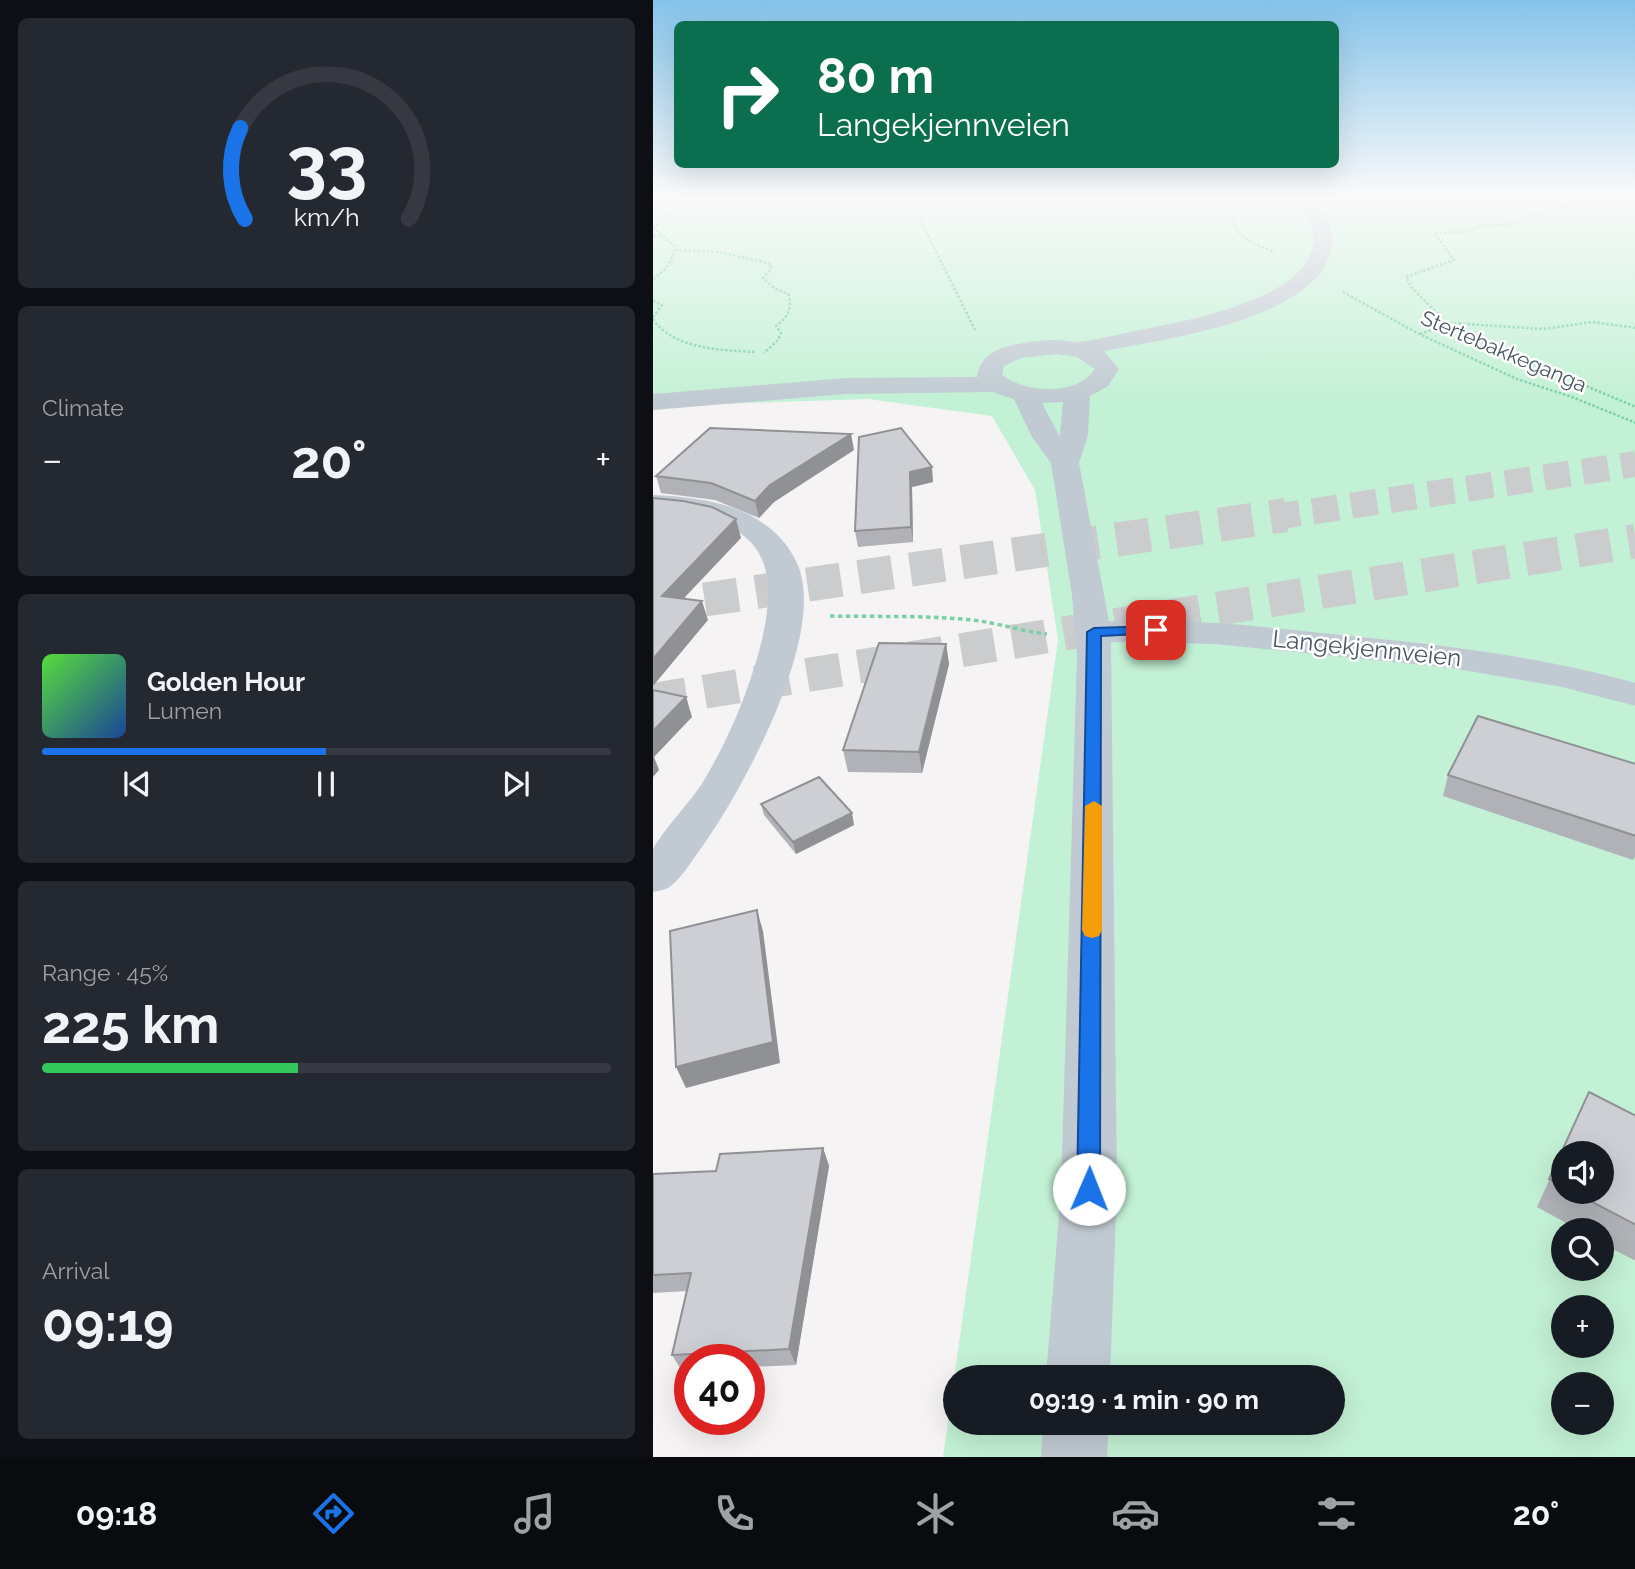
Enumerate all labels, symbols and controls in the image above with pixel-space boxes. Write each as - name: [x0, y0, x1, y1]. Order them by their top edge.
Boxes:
- text: 80 m: [817, 47, 934, 104]
- icon: right: [702, 49, 793, 140]
- text: Langekjennveien: [817, 106, 1070, 143]
- text: 33: [286, 121, 367, 206]
- text: km/h: [294, 202, 359, 232]
- street label: Stertebakkeganga: [1417, 305, 1591, 397]
- text: Climate: [42, 394, 124, 421]
- text: 20°: [291, 429, 367, 490]
- text: −: [42, 437, 62, 482]
- text: +: [595, 437, 611, 482]
- pin: [1126, 600, 1186, 660]
- icon: arrive: [1137, 611, 1175, 649]
- street label: Langekjennveien: [1271, 624, 1463, 672]
- text: Golden Hour: [147, 667, 305, 697]
- text: Lumen: [147, 697, 222, 724]
- icon: previous: [118, 765, 156, 803]
- icon: pause: [307, 765, 345, 803]
- icon: next: [497, 765, 535, 803]
- text: Range · 45%: [42, 959, 168, 986]
- text: 225 km: [42, 994, 219, 1055]
- map controls: [1551, 1141, 1614, 1435]
- button: sound: [1551, 1141, 1614, 1204]
- position arrow: [1052, 1152, 1126, 1226]
- button: search: [1551, 1218, 1614, 1281]
- text: Arrival: [42, 1257, 109, 1284]
- text: 09:19: [42, 1292, 174, 1353]
- button: +: [1551, 1295, 1614, 1358]
- speed limit sign: 40: [674, 1344, 765, 1435]
- button: −: [1551, 1372, 1614, 1435]
- text: 09:19 · 1 min · 90 m: [1029, 1385, 1259, 1415]
- icon: directions: [309, 1489, 358, 1538]
- icon: music: [510, 1489, 559, 1538]
- icon: phone: [710, 1489, 759, 1538]
- icon: climate: [911, 1489, 960, 1538]
- icon: car: [1111, 1489, 1160, 1538]
- icon: filters: [1312, 1489, 1361, 1538]
- text: 09:18: [76, 1495, 157, 1532]
- text: 20°: [1513, 1495, 1559, 1532]

